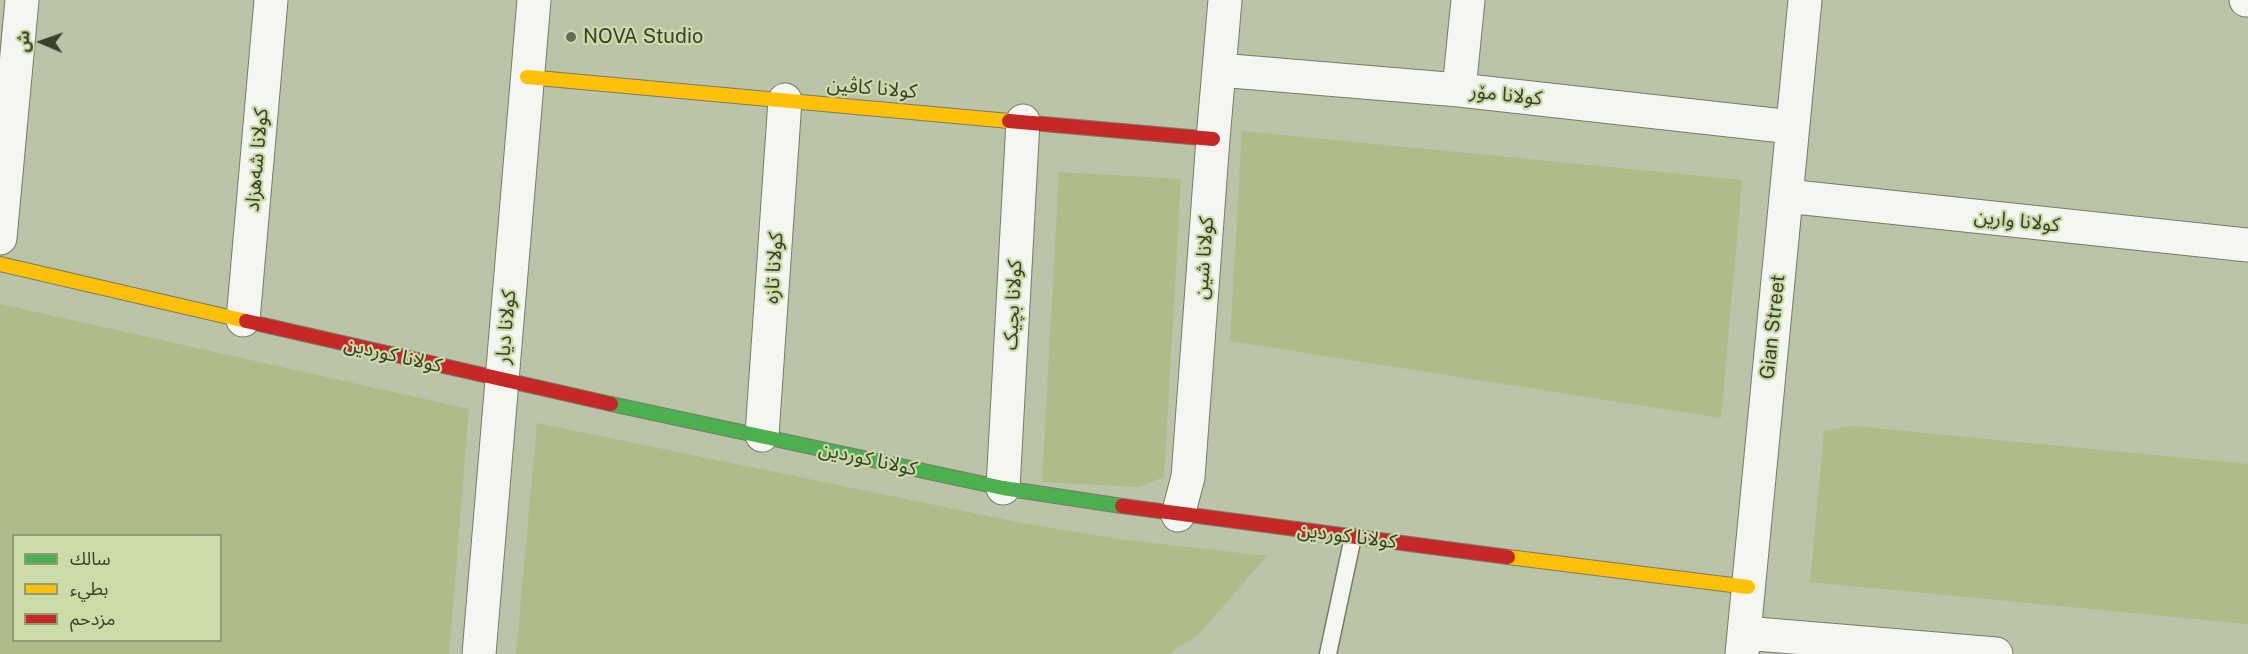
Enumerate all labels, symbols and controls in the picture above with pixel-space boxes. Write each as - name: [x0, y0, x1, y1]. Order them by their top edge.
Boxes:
- north arrow: [12, 12, 72, 72]
- place label: NOVA Studio: [583, 25, 703, 49]
- text: ش: [14, 30, 33, 53]
- marker: NOVA Studio: [564, 30, 578, 44]
- street label: کولانا کاڤین: [826, 72, 918, 104]
- street label: کولانا مۆر: [1469, 79, 1543, 111]
- street label: کولانا شەهزاد: [241, 107, 273, 213]
- street label: کولانا وارین: [1973, 205, 2061, 237]
- street label: کولانا شین: [1189, 216, 1219, 300]
- street label: کولانا تازە: [760, 231, 788, 305]
- street label: کولانا بچیک: [999, 259, 1027, 351]
- street label: Gian Street: [1756, 273, 1790, 381]
- street label: کولانا دیار: [491, 289, 521, 365]
- street label: کولانا کوردین: [342, 332, 444, 378]
- street label: کولانا کوردین: [817, 437, 919, 481]
- street label: کولانا کوردین: [1296, 518, 1398, 554]
- legend: [12, 534, 222, 642]
- text: سالك: [70, 548, 111, 569]
- text: بطيء: [70, 578, 108, 599]
- text: مزدحم: [70, 608, 115, 629]

